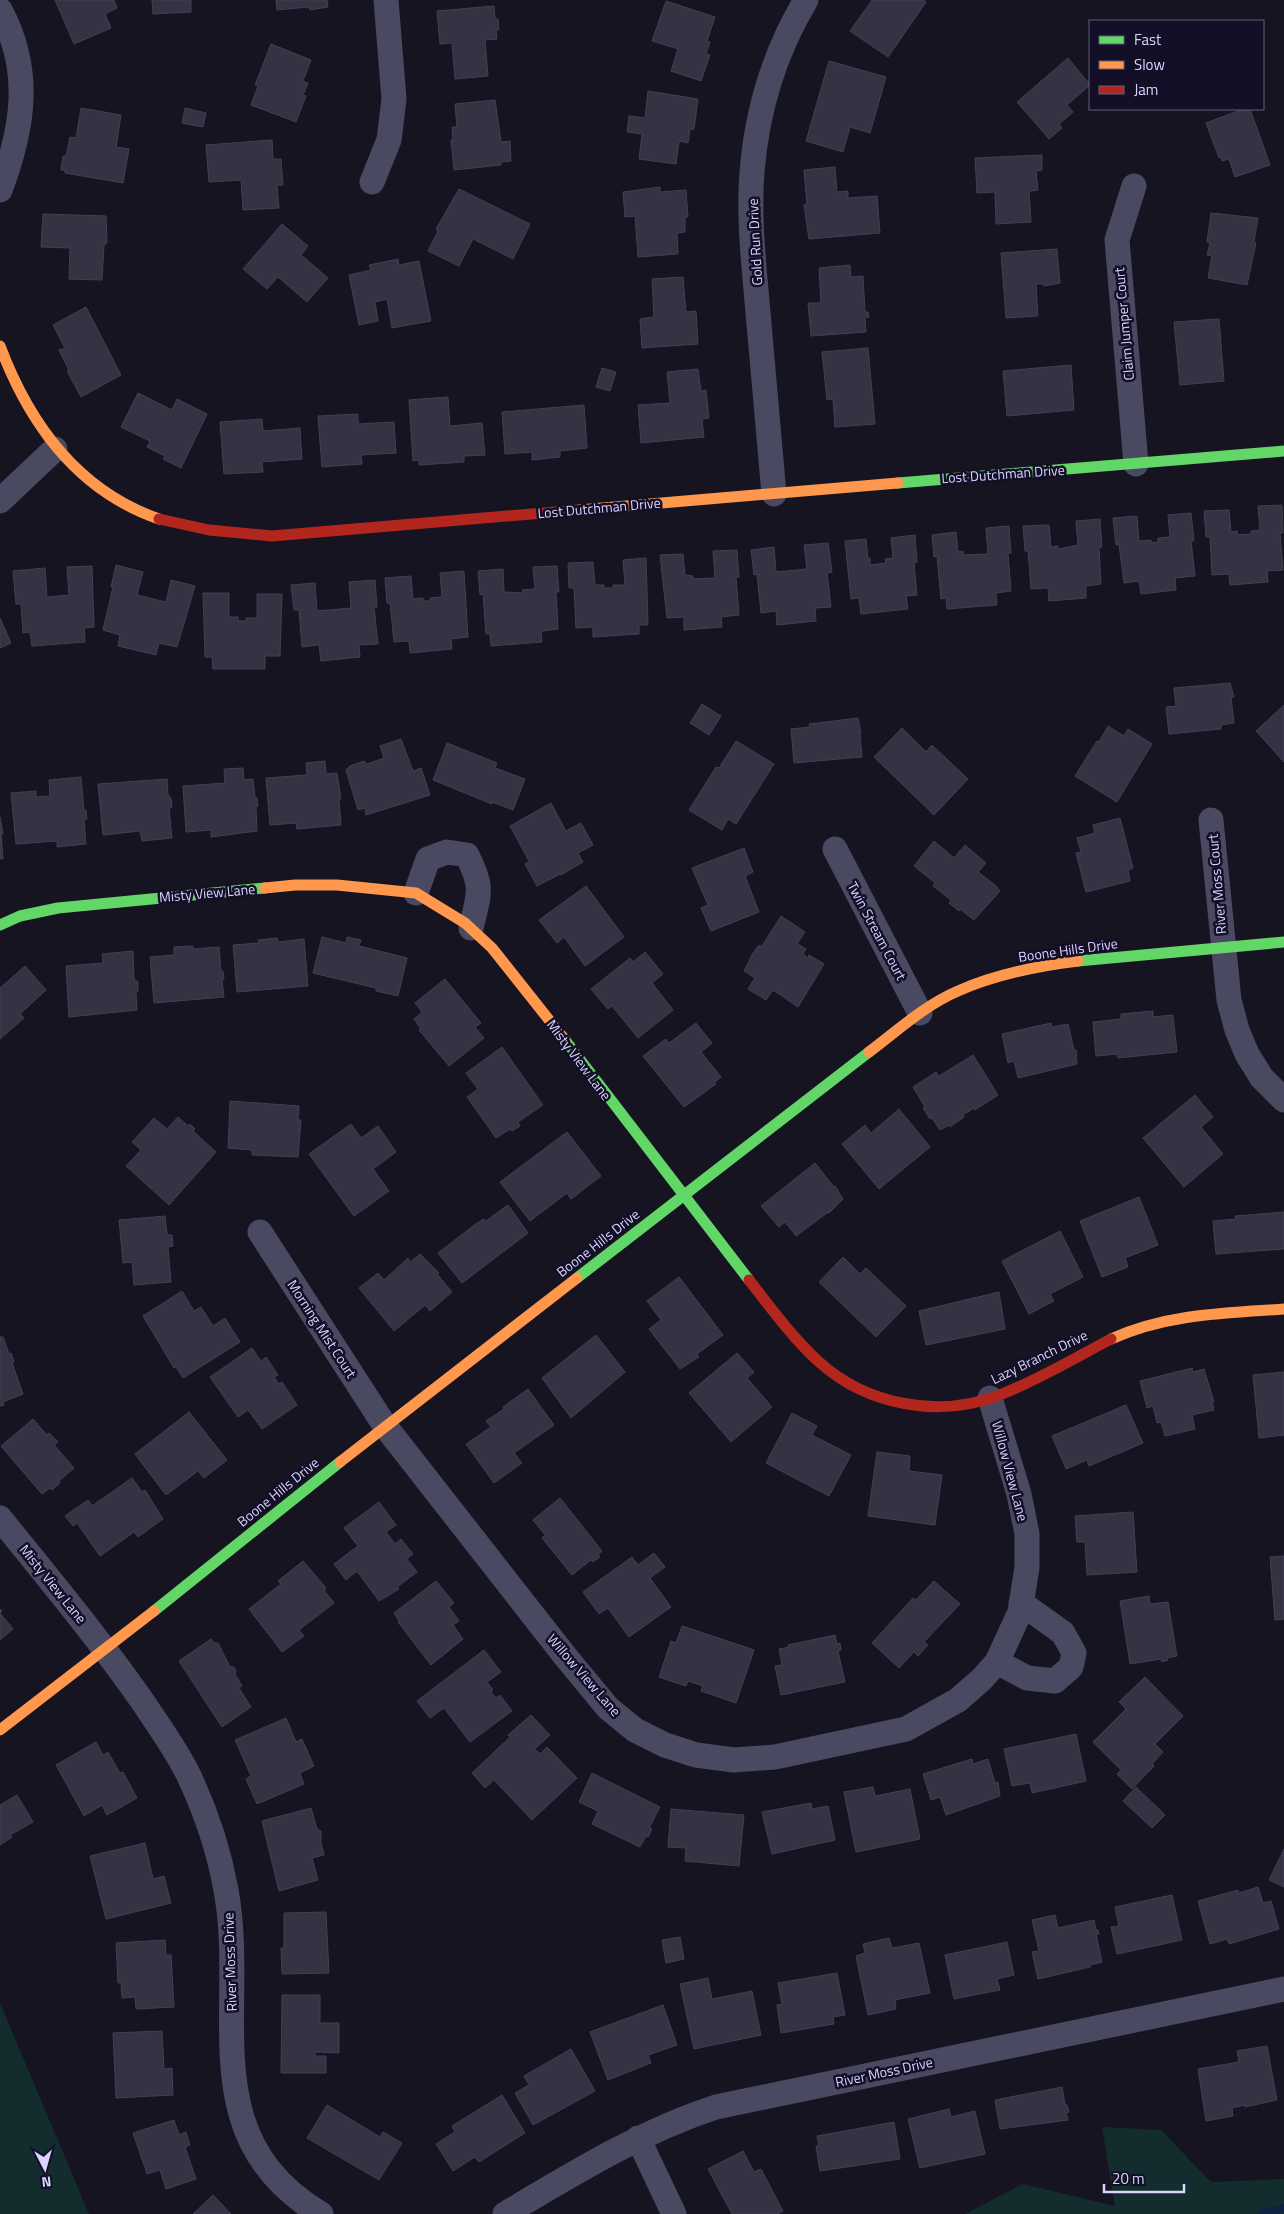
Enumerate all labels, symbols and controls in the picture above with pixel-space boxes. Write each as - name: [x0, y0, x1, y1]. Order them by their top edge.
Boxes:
- legend: [1089, 20, 1264, 110]
- text: Fast: [1134, 28, 1162, 51]
- text: Slow: [1134, 53, 1165, 76]
- text: Jam: [1134, 78, 1158, 101]
- street label: Gold Run Drive: [742, 198, 767, 286]
- street label: Claim Jumper Court: [1108, 267, 1139, 381]
- street label: Lost Dutchman Drive: [941, 459, 1065, 488]
- street label: Lost Dutchman Drive: [537, 492, 661, 523]
- street label: River Moss Court: [1202, 833, 1231, 935]
- street label: Misty View Lane: [158, 878, 256, 907]
- street label: Twin Stream Court: [843, 878, 912, 984]
- street label: Boone Hills Drive: [1017, 932, 1119, 967]
- street label: Misty View Lane: [542, 1015, 617, 1105]
- street label: Boone Hills Drive: [552, 1203, 644, 1282]
- street label: Morning Mist Court: [283, 1275, 362, 1382]
- street label: Lazy Branch Drive: [987, 1324, 1091, 1389]
- street label: Willow View Lane: [987, 1418, 1034, 1523]
- street label: Boone Hills Drive: [232, 1452, 323, 1531]
- street label: Misty View Lane: [15, 1540, 92, 1628]
- street label: Willow View Lane: [543, 1629, 626, 1721]
- street label: River Moss Drive: [217, 1912, 242, 2012]
- street label: River Moss Drive: [833, 2051, 935, 2092]
- north arrow: [20, 2144, 70, 2194]
- scale bar: [1104, 2162, 1184, 2194]
- text: 20 m: [1112, 2167, 1145, 2190]
- text: N: [40, 2171, 52, 2193]

